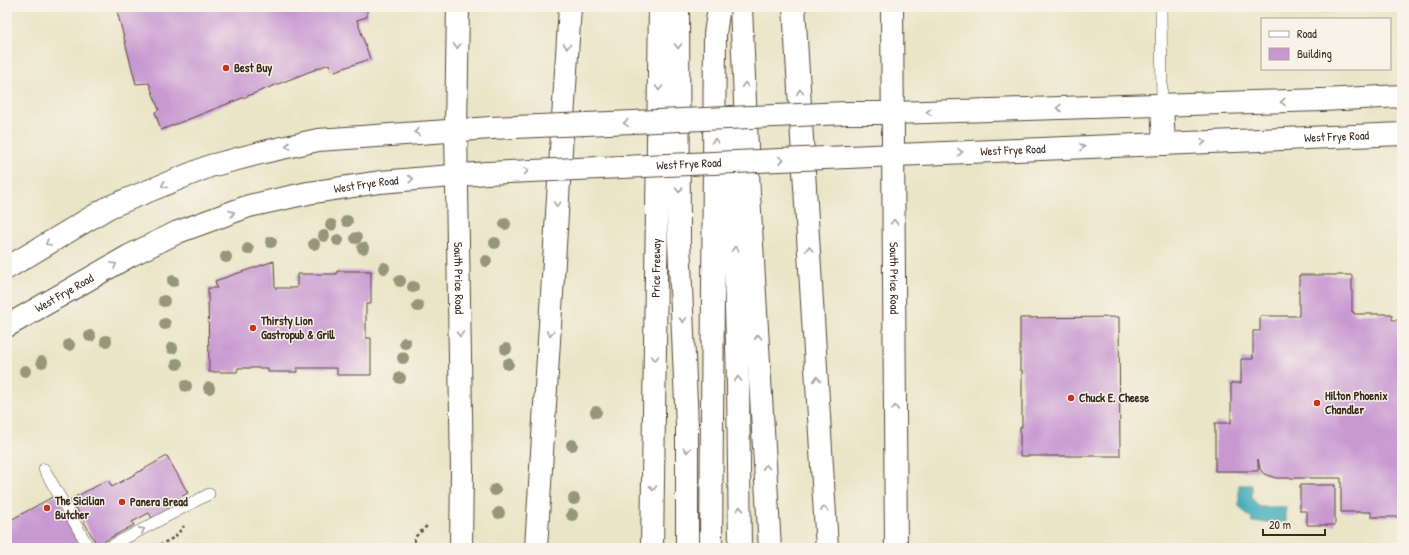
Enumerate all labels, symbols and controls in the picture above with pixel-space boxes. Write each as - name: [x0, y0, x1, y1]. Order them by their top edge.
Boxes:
- legend: [1261, 18, 1391, 70]
- text: Road: [1297, 25, 1317, 42]
- one-way arrow: [453, 43, 462, 49]
- one-way arrow: [562, 43, 571, 49]
- one-way arrow: [674, 43, 682, 49]
- text: Building: [1297, 45, 1332, 62]
- place label: Best Buy: [234, 59, 272, 77]
- marker: Best Buy: [221, 63, 231, 73]
- one-way arrow: [740, 82, 749, 88]
- one-way arrow: [655, 85, 663, 91]
- one-way arrow: [795, 89, 804, 95]
- one-way arrow: [1280, 97, 1286, 106]
- one-way arrow: [1056, 104, 1062, 113]
- one-way arrow: [926, 108, 932, 117]
- one-way arrow: [623, 118, 629, 127]
- street label: West Frye Road: [1304, 126, 1370, 146]
- one-way arrow: [414, 128, 420, 137]
- one-way arrow: [711, 138, 719, 144]
- one-way arrow: [1200, 138, 1206, 146]
- street label: West Frye Road: [980, 140, 1046, 160]
- one-way arrow: [285, 142, 291, 150]
- one-way arrow: [1079, 143, 1085, 152]
- one-way arrow: [957, 148, 964, 157]
- street label: West Frye Road: [656, 154, 722, 173]
- one-way arrow: [778, 155, 784, 164]
- one-way arrow: [523, 167, 529, 176]
- street label: West Frye Road: [333, 171, 399, 197]
- one-way arrow: [408, 175, 414, 184]
- one-way arrow: [161, 180, 169, 188]
- one-way arrow: [675, 187, 683, 193]
- one-way arrow: [553, 201, 562, 207]
- one-way arrow: [229, 209, 236, 217]
- one-way arrow: [890, 219, 898, 225]
- street label: Price Freeway: [647, 238, 665, 298]
- one-way arrow: [45, 239, 52, 246]
- street label: South Price Road: [450, 242, 468, 314]
- street label: South Price Road: [886, 242, 903, 314]
- one-way arrow: [731, 246, 739, 252]
- one-way arrow: [805, 246, 814, 252]
- one-way arrow: [110, 263, 117, 270]
- street label: West Frye Road: [31, 269, 97, 316]
- place label: Thirsty Lion Gastropub & Grill: [260, 312, 335, 344]
- one-way arrow: [678, 317, 687, 323]
- marker: Thirsty Lion Gastropub & Grill: [248, 323, 258, 333]
- one-way arrow: [545, 330, 554, 336]
- one-way arrow: [456, 331, 464, 337]
- one-way arrow: [753, 334, 762, 340]
- one-way arrow: [651, 355, 659, 361]
- one-way arrow: [734, 376, 742, 382]
- one-way arrow: [812, 376, 821, 382]
- place label: Hilton Phoenix Chandler: [1325, 387, 1388, 418]
- place label: Chuck E. Cheese: [1079, 389, 1149, 406]
- marker: Chuck E. Cheese: [1066, 393, 1076, 403]
- marker: Hilton Phoenix Chandler: [1312, 398, 1322, 408]
- one-way arrow: [891, 405, 899, 411]
- one-way arrow: [683, 447, 691, 453]
- one-way arrow: [761, 464, 770, 470]
- one-way arrow: [649, 485, 657, 491]
- place label: The Sicilian Butcher: [54, 492, 105, 523]
- place label: Panera Bread: [130, 493, 188, 510]
- marker: Panera Bread: [117, 497, 127, 507]
- marker: The Sicilian Butcher: [42, 503, 52, 513]
- one-way arrow: [736, 506, 744, 512]
- one-way arrow: [820, 506, 829, 512]
- scale bar: [1263, 511, 1325, 537]
- text: 20 m: [1269, 516, 1291, 533]
- one-way arrow: [138, 527, 145, 534]

